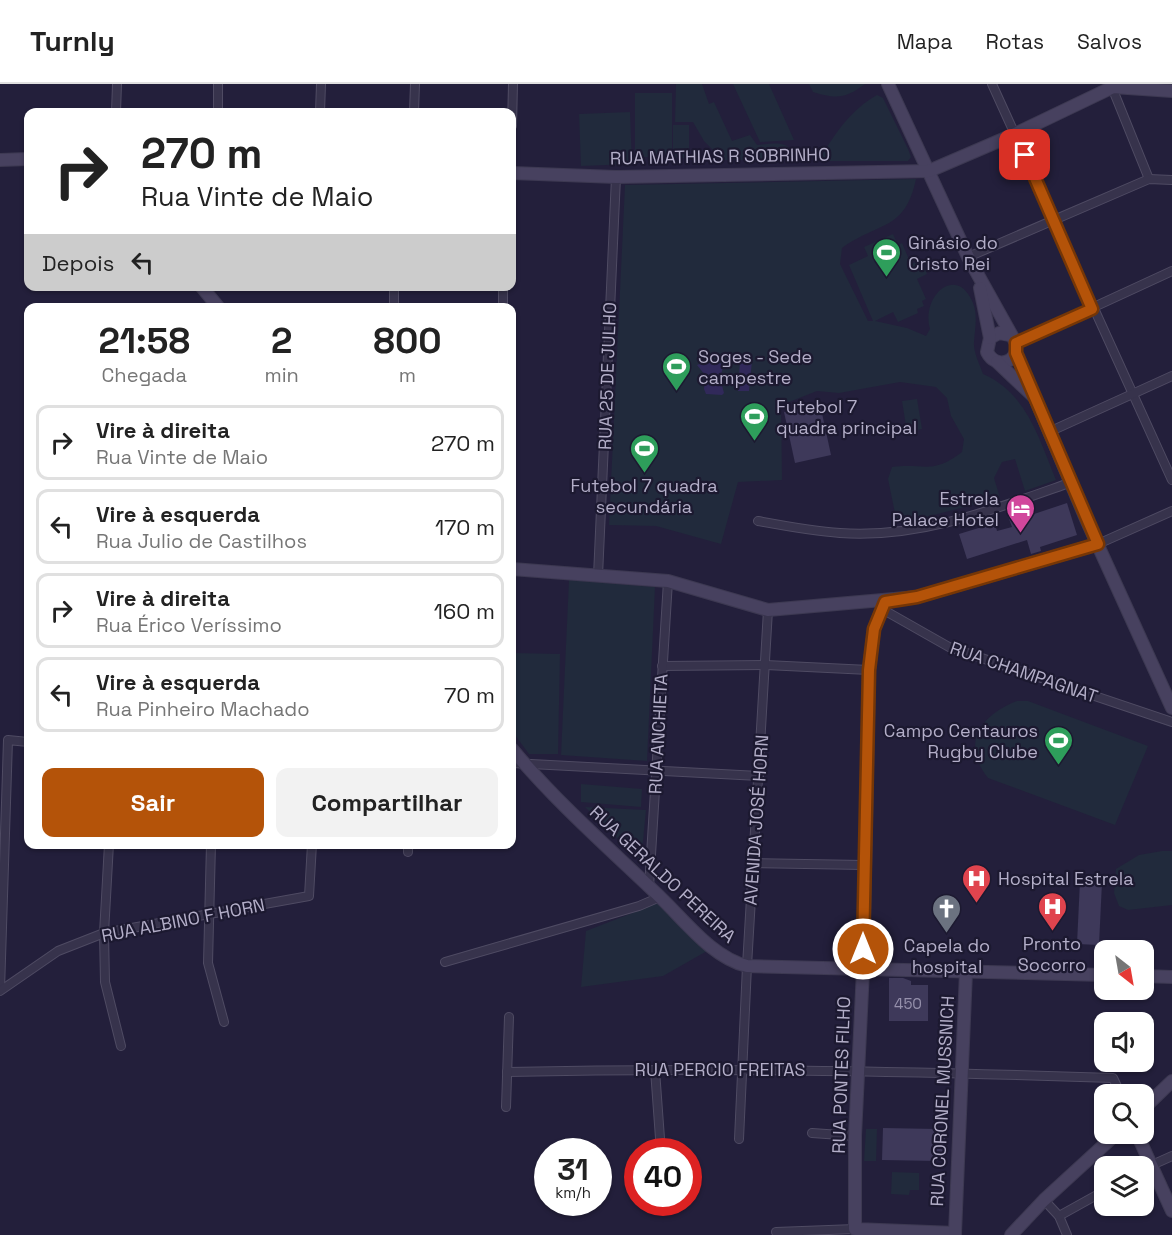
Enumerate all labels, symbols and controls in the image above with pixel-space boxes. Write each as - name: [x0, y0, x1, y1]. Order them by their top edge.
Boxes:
- text: Turnly: [30, 23, 115, 59]
- text: Mapa: [897, 28, 952, 55]
- text: Rotas: [985, 28, 1044, 55]
- text: Salvos: [1077, 28, 1142, 55]
- text: 270 m: [141, 127, 262, 180]
- pin: [999, 129, 1050, 180]
- icon: right: [42, 132, 120, 210]
- icon: arrive: [1008, 138, 1041, 171]
- street label: RUA MATHIAS R SOBRINHO: [610, 143, 830, 169]
- text: Rua Vinte de Maio: [141, 179, 374, 214]
- place label: Ginásio do Cristo Rei: [908, 231, 998, 275]
- sports icon: Ginásio do Cristo Rei: [871, 236, 903, 278]
- icon: left: [126, 246, 159, 279]
- text: Depois: [42, 249, 114, 277]
- street label: RUA 25 DE JULHO: [593, 302, 621, 450]
- text: 21:58: [98, 318, 190, 364]
- text: 2: [271, 318, 292, 364]
- text: 800: [373, 318, 442, 364]
- place label: Soges - Sede campestre: [698, 345, 812, 389]
- sports icon: Soges - Sede campestre: [661, 350, 693, 392]
- text: Chegada: [102, 362, 187, 388]
- text: min: [264, 362, 299, 388]
- text: m: [399, 362, 416, 388]
- place label: Futebol 7 quadra principal: [776, 395, 917, 439]
- sports icon: Futebol 7 quadra principal: [739, 400, 771, 442]
- text: Vire à direita: [96, 416, 230, 444]
- icon: right: [45, 426, 78, 459]
- text: 270 m: [431, 429, 495, 457]
- sports icon: Futebol 7 quadra secundária: [628, 432, 660, 474]
- text: Rua Vinte de Maio: [96, 444, 268, 470]
- place label: Futebol 7 quadra secundária: [570, 474, 718, 518]
- place label: Estrela Palace Hotel: [892, 487, 999, 531]
- hotel icon: Estrela Palace Hotel: [1004, 492, 1036, 534]
- text: Vire à esquerda: [96, 500, 260, 528]
- icon: left: [45, 510, 78, 543]
- text: 170 m: [435, 513, 495, 541]
- text: Rua Julio de Castilhos: [96, 528, 307, 554]
- text: Vire à direita: [96, 584, 230, 612]
- icon: right: [45, 594, 78, 627]
- text: 160 m: [434, 597, 495, 625]
- text: Rua Érico Veríssimo: [96, 612, 282, 638]
- street label: RUA CHAMPAGNAT: [947, 636, 1101, 708]
- text: Vire à esquerda: [96, 668, 260, 696]
- street label: RUA ANCHIETA: [643, 673, 673, 795]
- icon: left: [45, 678, 78, 711]
- text: 70 m: [444, 681, 495, 709]
- text: Rua Pinheiro Machado: [96, 696, 310, 722]
- place label: Campo Centauros Rugby Clube: [884, 719, 1038, 763]
- sports icon: Campo Centauros Rugby Clube: [1043, 724, 1075, 766]
- street label: AVENIDA JOSÉ HORN: [739, 734, 773, 906]
- button: Sair: [42, 768, 264, 837]
- button: Compartilhar: [276, 768, 498, 837]
- street label: RUA GERALDO PEREIRA: [585, 800, 741, 948]
- hospital icon: Hospital Estrela: [961, 862, 993, 904]
- place label: Hospital Estrela: [998, 867, 1134, 890]
- hospital icon: Pronto Socorro: [1036, 890, 1068, 932]
- church icon: Capela do hospital: [931, 892, 963, 934]
- street label: RUA ALBINO F HORN: [99, 893, 267, 947]
- position arrow: [831, 917, 895, 981]
- place label: Pronto Socorro: [1018, 932, 1086, 976]
- place label: Capela do hospital: [904, 934, 990, 978]
- north arrow: [1094, 940, 1154, 1000]
- map controls: [1094, 940, 1154, 1216]
- house number: 450: [894, 994, 922, 1013]
- street label: RUA CORONEL MUSSNICH: [925, 995, 959, 1207]
- street label: RUA PONTES FILHO: [827, 996, 855, 1154]
- button: sound: [1094, 1012, 1154, 1072]
- street label: RUA PERCIO FREITAS: [635, 1058, 805, 1081]
- button: search: [1094, 1084, 1154, 1144]
- speed limit sign: 40: [624, 1138, 702, 1216]
- text: 31: [557, 1150, 589, 1189]
- button: layers: [1094, 1156, 1154, 1216]
- text: km/h: [555, 1183, 591, 1202]

